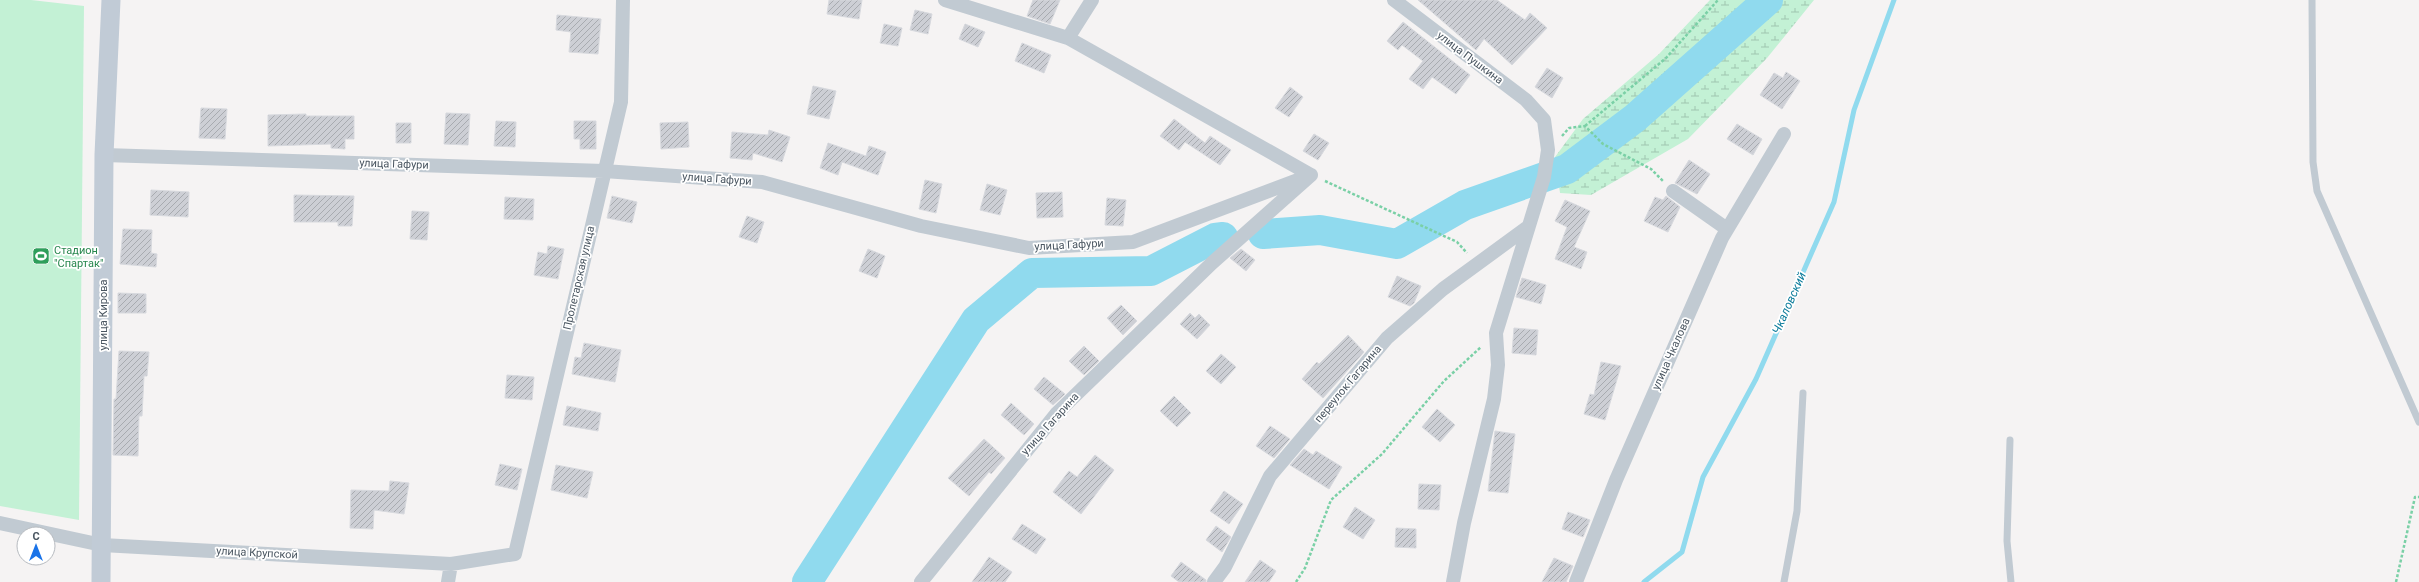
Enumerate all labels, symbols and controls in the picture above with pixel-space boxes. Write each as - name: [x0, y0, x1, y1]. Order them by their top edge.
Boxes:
- street label: улица Пушкина: [1434, 29, 1506, 87]
- street label: улица Гафури: [359, 156, 429, 172]
- street label: улица Гафури: [682, 170, 752, 188]
- street label: Пролетарская улица: [561, 225, 597, 331]
- street label: улица Гафури: [1034, 237, 1104, 253]
- place label: Стадион "Спартак": [54, 244, 103, 270]
- sports icon: Стадион "Спартак": [31, 246, 51, 266]
- water label: Чкаловский: [1769, 270, 1809, 336]
- street label: улица Кирова: [97, 280, 110, 350]
- street label: улица Чкалова: [1649, 316, 1693, 392]
- street label: переулок Гагарина: [1312, 343, 1384, 425]
- street label: улица Гагарина: [1019, 390, 1081, 458]
- north arrow: [16, 526, 56, 566]
- text: С: [32, 530, 40, 543]
- street label: улица Крупской: [216, 544, 298, 562]

